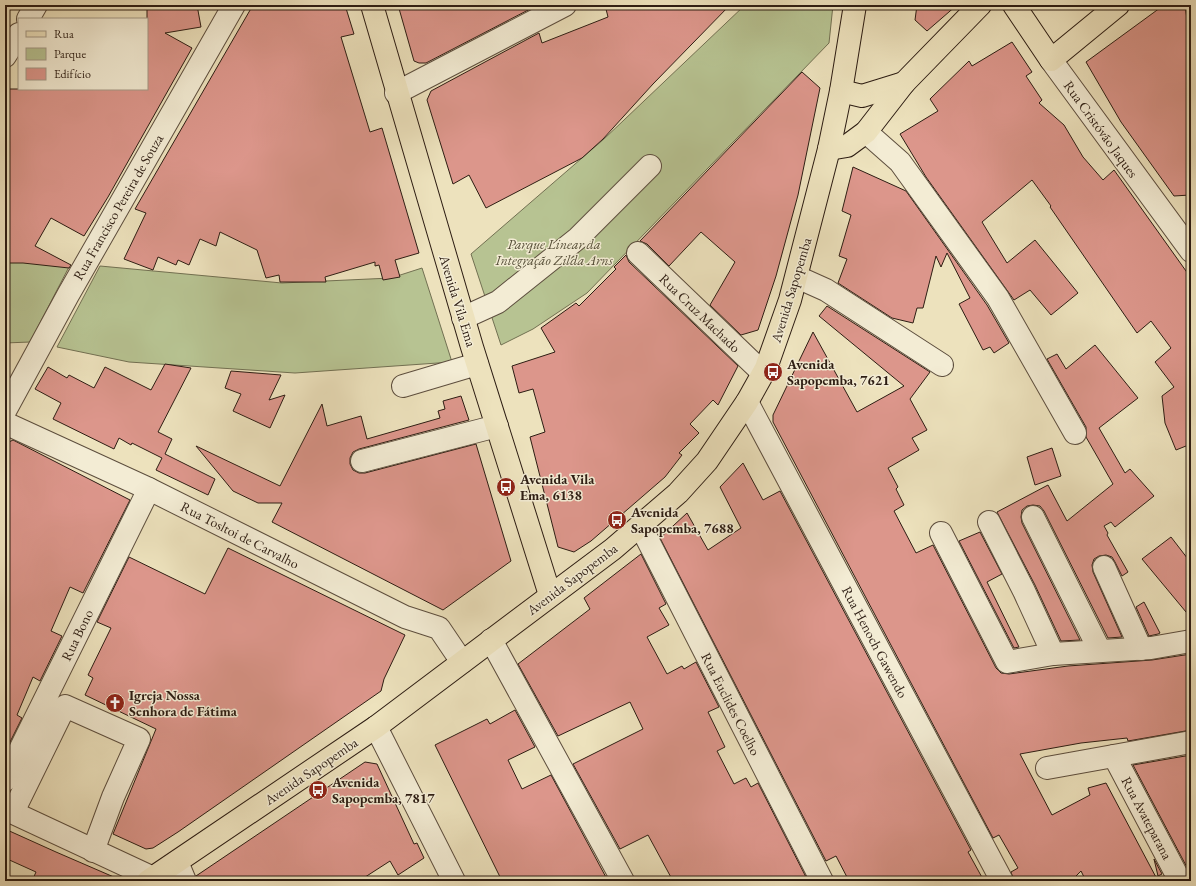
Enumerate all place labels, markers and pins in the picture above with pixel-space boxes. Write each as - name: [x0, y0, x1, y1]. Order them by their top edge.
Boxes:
- place label: Avenida Sapopemba, 7621: [786, 355, 890, 389]
- bus stop icon: Avenida Sapopemba, 7621: [762, 361, 784, 383]
- place label: Avenida Vila Ema, 6138: [519, 470, 595, 504]
- bus stop icon: Avenida Vila Ema, 6138: [495, 476, 517, 498]
- place label: Avenida Sapopemba, 7688: [630, 503, 734, 537]
- bus stop icon: Avenida Sapopemba, 7688: [606, 509, 628, 531]
- place label: Igreja Nossa Senhora de Fátima: [129, 686, 238, 720]
- church icon: Igreja Nossa Senhora de Fátima: [104, 692, 126, 714]
- place label: Avenida Sapopemba, 7817: [331, 773, 435, 807]
- bus stop icon: Avenida Sapopemba, 7817: [307, 779, 329, 801]

